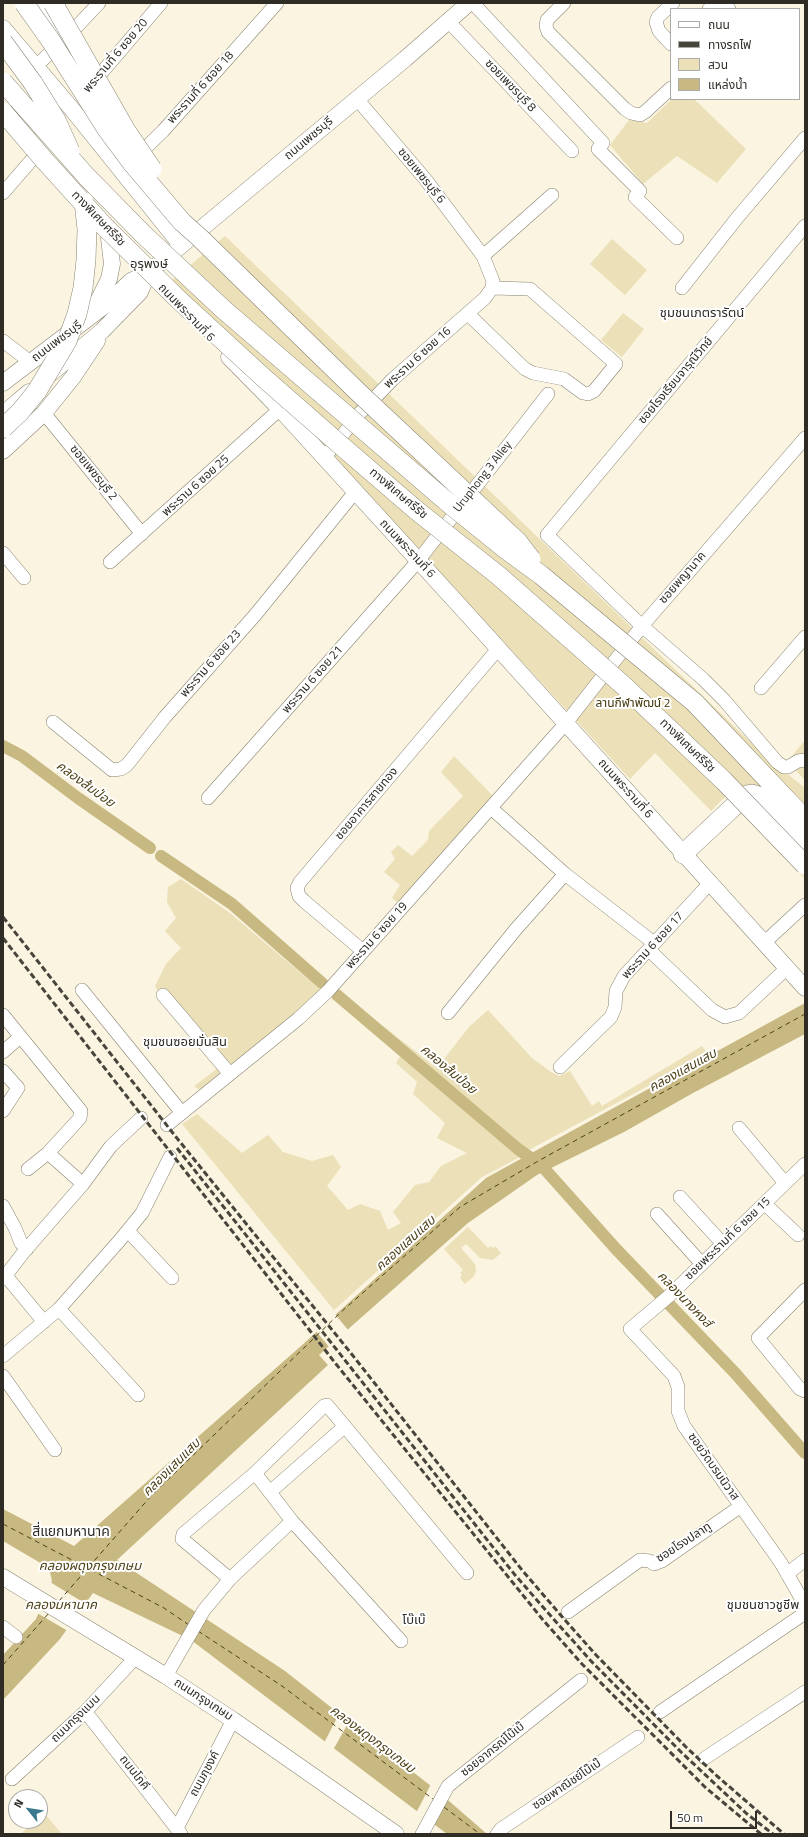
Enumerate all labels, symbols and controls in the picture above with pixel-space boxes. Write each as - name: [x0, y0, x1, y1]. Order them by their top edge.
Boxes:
- legend: [670, 8, 800, 100]
- text: ถนน: [708, 15, 730, 34]
- street label: พระรามที่ 6 ซอย 20: [81, 16, 151, 96]
- text: ทางรถไฟ: [708, 35, 751, 54]
- street label: พระรามที่ 6 ซอย 18: [165, 49, 237, 127]
- text: สวน: [708, 55, 728, 74]
- street label: ซอยเพชรบุรี 8: [481, 57, 539, 115]
- text: แหล่งน้ำ: [708, 75, 747, 94]
- street label: ถนนเพชรบุรี: [282, 114, 336, 164]
- street label: ซอยเพชรบุรี 6: [394, 145, 448, 207]
- street label: ทางพิเศษศรีรัช: [68, 188, 128, 250]
- district label: อุรุพงษ์: [130, 257, 168, 273]
- street label: ถนนพระรามที่ 6: [155, 281, 217, 345]
- district label: ชุมชนเภตรารัตน์: [660, 306, 744, 322]
- street label: ถนนเพชรบุรี: [29, 318, 85, 366]
- street label: พระราม 6 ซอย 16: [382, 324, 454, 392]
- street label: ซอยโรงเรียนจารุณีวิทย์: [636, 335, 716, 427]
- street label: Uruphong 3 Alley: [451, 439, 515, 515]
- street label: ซอยเพชรบุรี 2: [66, 442, 120, 504]
- street label: พระราม 6 ซอย 25: [160, 452, 232, 520]
- street label: ทางพิเศษศรีรัช: [366, 466, 430, 522]
- street label: ถนนพระรามที่ 6: [376, 517, 438, 581]
- street label: ซอยพญานาค: [656, 549, 710, 607]
- street label: พระราม 6 ซอย 23: [178, 627, 244, 701]
- street label: พระราม 6 ซอย 21: [280, 643, 346, 717]
- park label: ลานกีฬาพัฒน์ 2: [595, 697, 671, 711]
- street label: ทางพิเศษศรีรัช: [656, 716, 718, 776]
- street label: ถนนพระรามที่ 6: [595, 756, 655, 822]
- water label: คลองส้มป่อย: [53, 759, 117, 811]
- street label: ซอยอาคารสายทอง: [333, 765, 401, 843]
- street label: พระราม 6 ซอย 19: [343, 900, 411, 972]
- street label: พระราม 6 ซอย 17: [619, 910, 687, 982]
- district label: ชุมชนซอยมั่นสิน: [143, 1035, 227, 1051]
- water label: คลองส้มป่อย: [417, 1042, 479, 1098]
- water label: คลองแสนแสบ: [646, 1046, 720, 1096]
- street label: ซอยพระรามที่ 6 ซอย 15: [682, 1195, 774, 1283]
- water label: คลองแสนแสบ: [373, 1213, 439, 1275]
- water label: คลองนางหงส์: [653, 1269, 715, 1331]
- street label: ซอยวัดบรมนิวาส: [684, 1430, 742, 1504]
- water label: คลองแสนแสบ: [140, 1436, 204, 1500]
- street label: ซอยโรงปลาทู: [654, 1520, 714, 1566]
- district label: สี่แยกมหานาค: [32, 1525, 110, 1541]
- water label: คลองผดุงกรุงเกษม: [39, 1559, 141, 1575]
- water label: คลองมหานาค: [25, 1598, 97, 1614]
- district label: ชุมชนชาวชูชีพ: [727, 1598, 799, 1614]
- district label: โบ๊เบ๊: [402, 1613, 426, 1629]
- street label: ถนนกรุงเกษม: [171, 1676, 235, 1724]
- street label: ถนนกรุงแมน: [48, 1692, 104, 1746]
- water label: คลองผดุงกรุงเกษม: [326, 1703, 418, 1777]
- street label: ซอยอาภรณ์โบ๊เบ๊: [458, 1720, 528, 1780]
- street label: ถนนภุชงค์: [187, 1749, 223, 1799]
- street label: ถนนโภคี: [116, 1753, 152, 1793]
- street label: ซอยพาณิชย์โบ๊เบ๊: [530, 1757, 604, 1813]
- north arrow: [8, 1789, 48, 1829]
- text: N: [10, 1796, 27, 1811]
- scale bar: [672, 1803, 759, 1829]
- text: 50 m: [677, 1808, 703, 1827]

